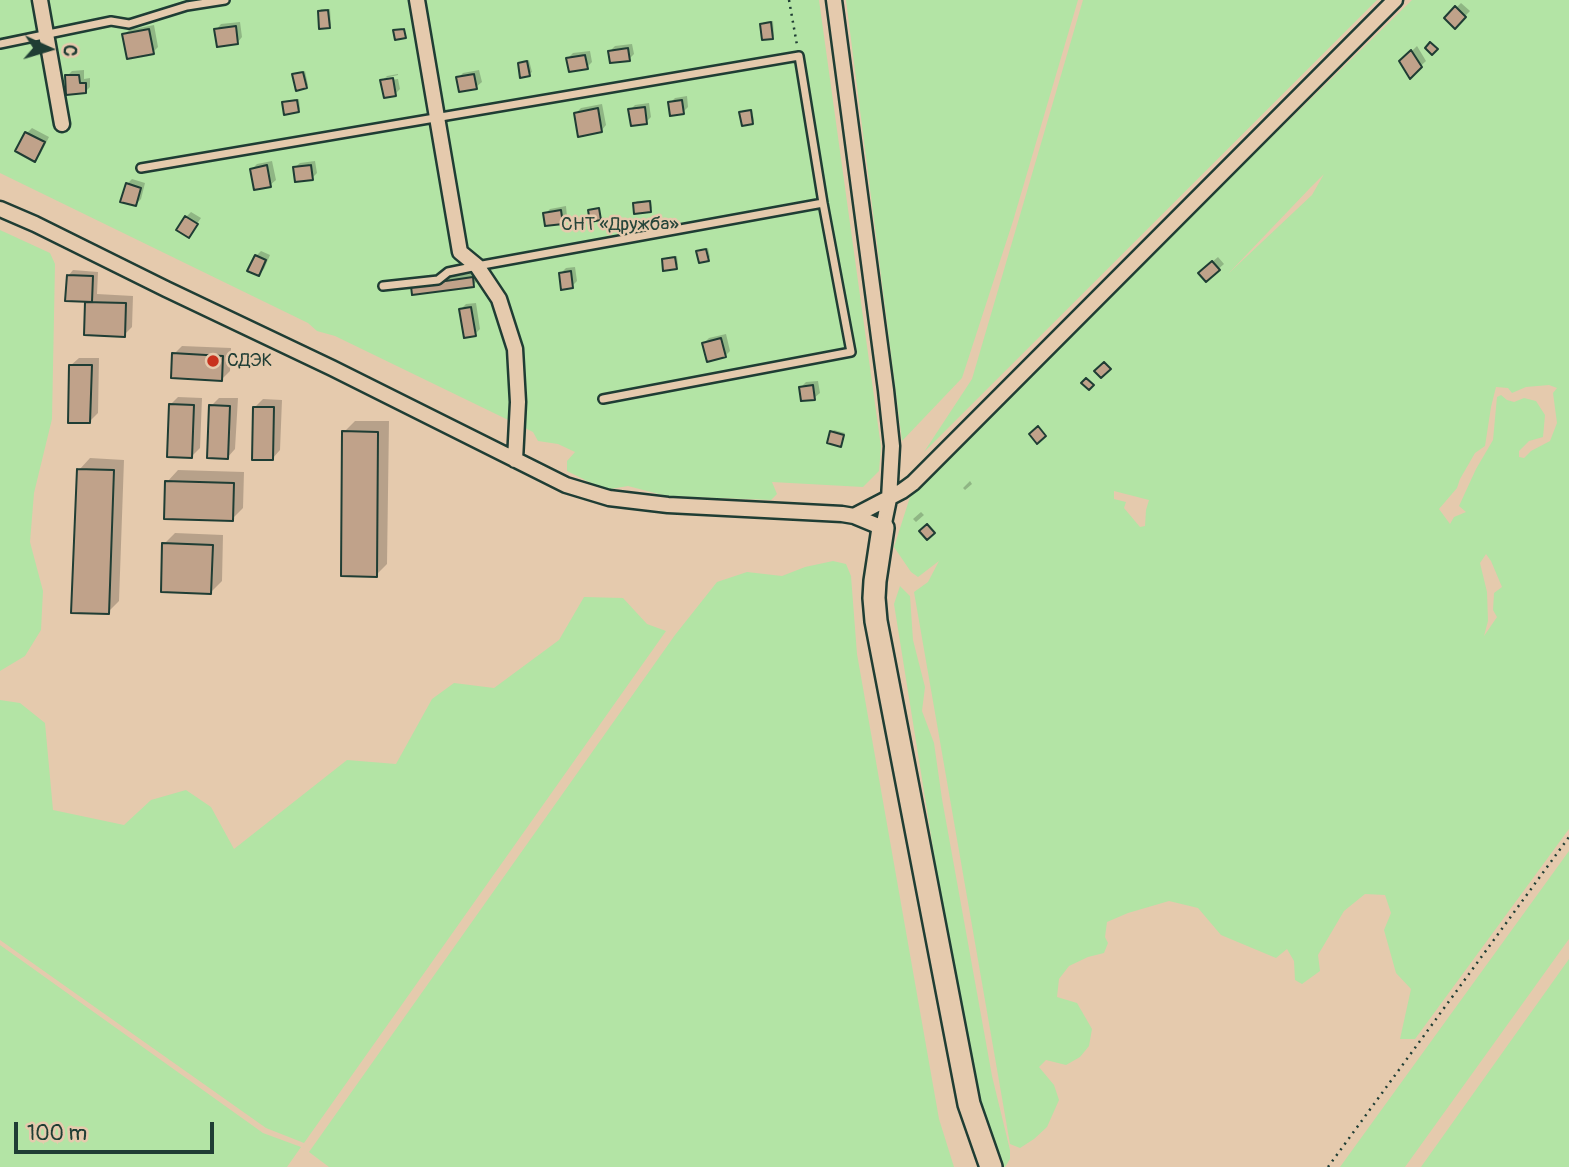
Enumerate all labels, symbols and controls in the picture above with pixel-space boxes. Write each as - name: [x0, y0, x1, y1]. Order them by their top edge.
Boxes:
- north arrow: [14, 14, 84, 84]
- text: С: [58, 44, 82, 57]
- park label: СНТ «Дружба»: [561, 214, 679, 236]
- place label: СДЭК: [227, 350, 272, 372]
- marker: СДЭК: [205, 353, 221, 369]
- scale bar: [18, 1108, 217, 1152]
- text: 100 m: [27, 1120, 87, 1147]

